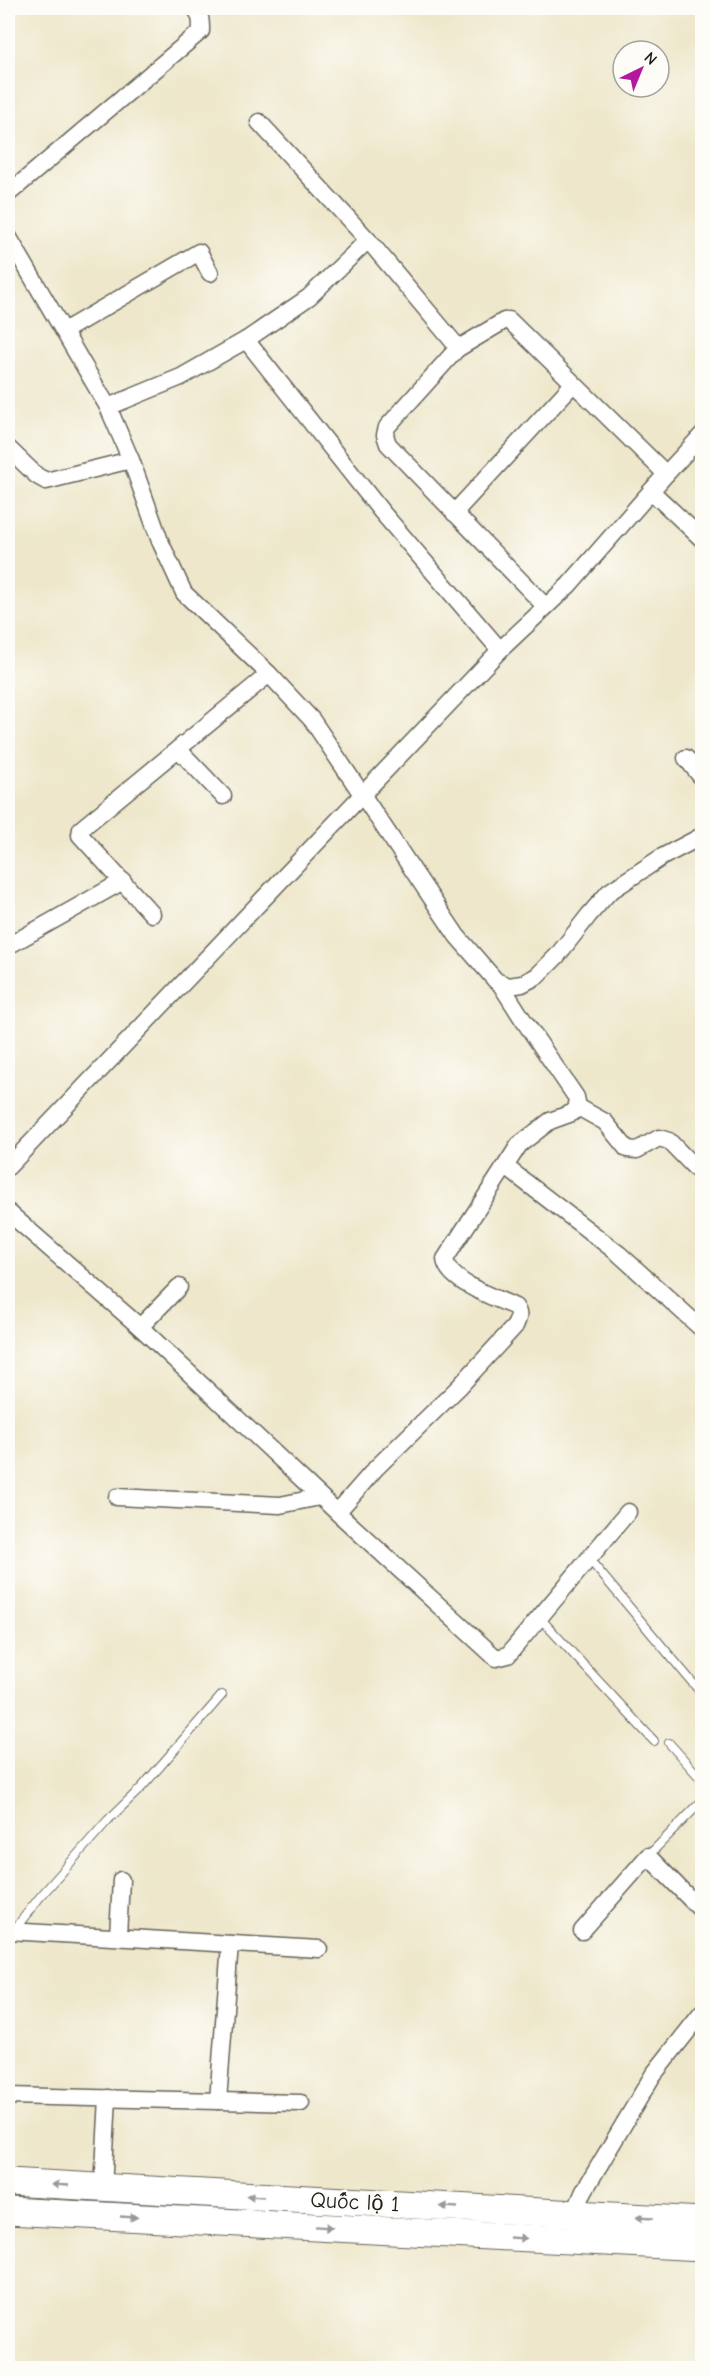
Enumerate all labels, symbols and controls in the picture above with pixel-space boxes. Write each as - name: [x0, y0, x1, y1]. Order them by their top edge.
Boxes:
- north arrow: [611, 39, 671, 99]
- text: N: [641, 49, 661, 69]
- one-way arrow: [50, 2181, 69, 2190]
- street label: Quốc lộ 1: [310, 2187, 400, 2217]
- one-way arrow: [245, 2191, 264, 2200]
- one-way arrow: [440, 2202, 459, 2211]
- one-way arrow: [119, 2212, 138, 2221]
- one-way arrow: [635, 2213, 654, 2222]
- one-way arrow: [314, 2223, 333, 2232]
- one-way arrow: [509, 2234, 528, 2243]

